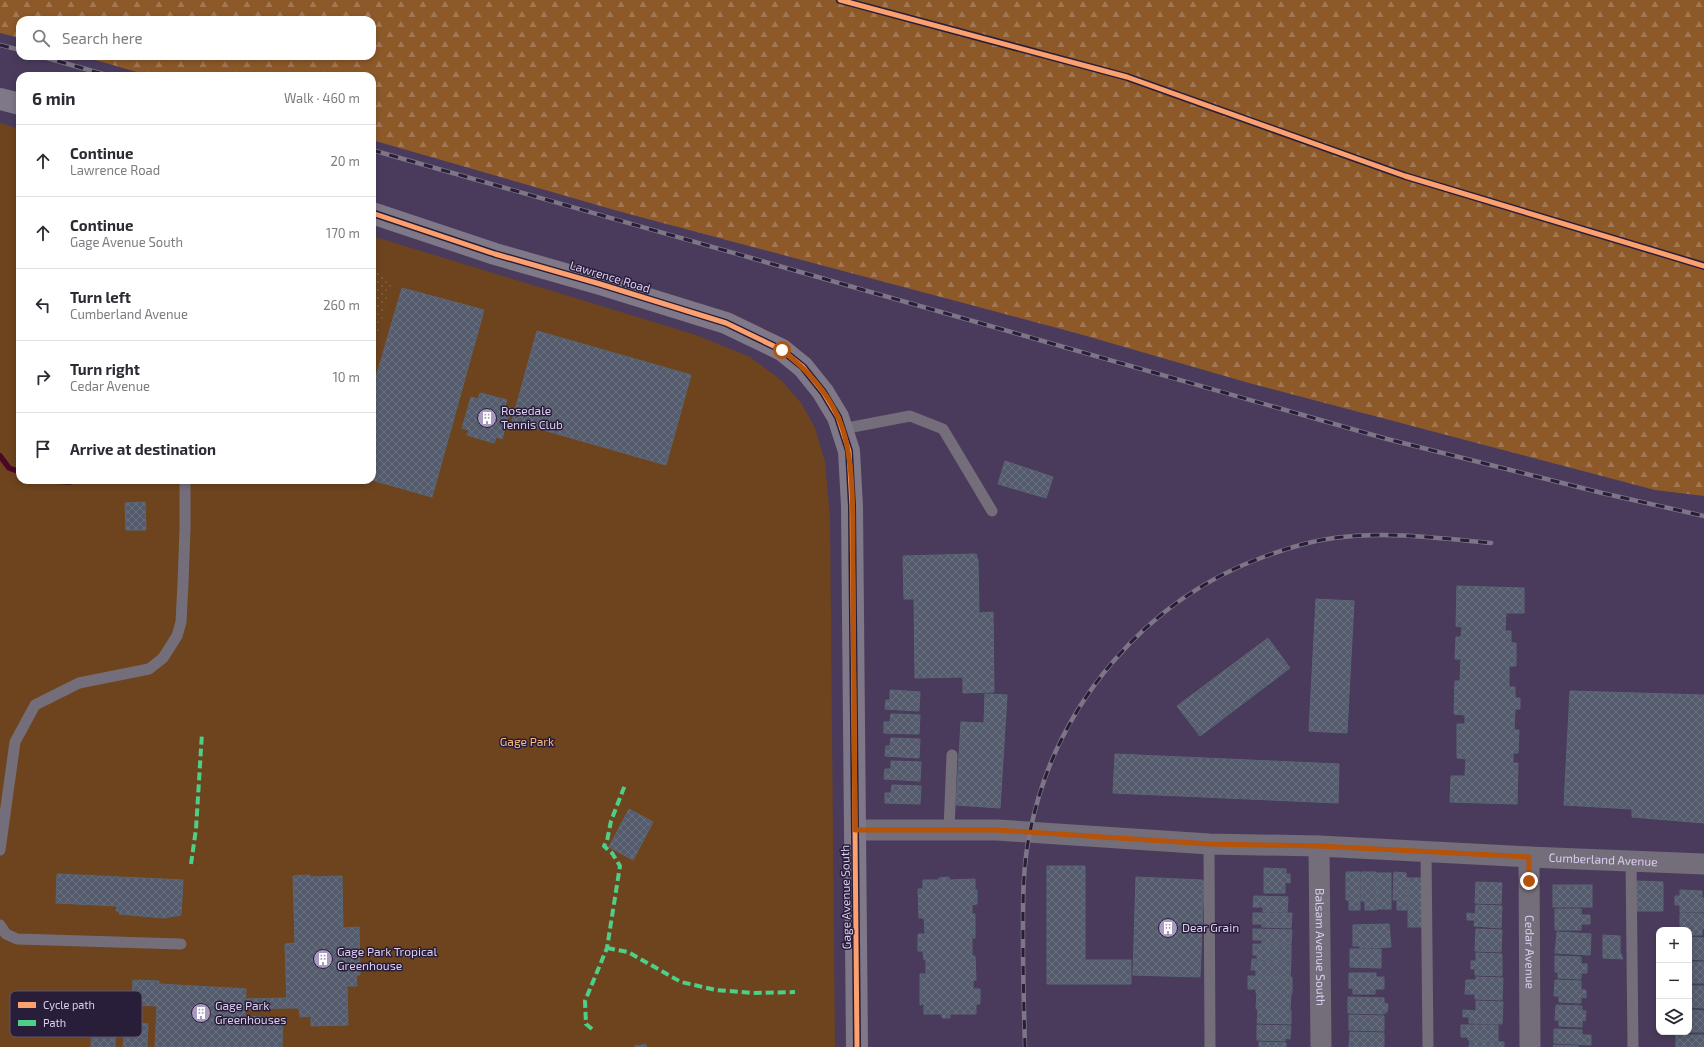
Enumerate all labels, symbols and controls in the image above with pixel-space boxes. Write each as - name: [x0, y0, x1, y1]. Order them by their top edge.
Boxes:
- search box: [16, 16, 376, 60]
- icon: search: [30, 27, 52, 49]
- text: Search here: [62, 29, 143, 47]
- text: 6 min: [32, 88, 76, 108]
- text: Walk · 460 m: [284, 90, 360, 106]
- text: Continue: [70, 144, 133, 162]
- icon: ahead: [32, 150, 54, 172]
- text: 20 m: [331, 153, 360, 169]
- text: Lawrence Road: [70, 162, 160, 178]
- text: Continue: [70, 216, 133, 234]
- icon: ahead: [32, 222, 54, 244]
- text: 170 m: [326, 225, 360, 241]
- text: Gage Avenue South: [70, 234, 183, 250]
- street label: Lawrence Road: [568, 257, 652, 295]
- text: Turn left: [70, 288, 131, 306]
- icon: left: [32, 294, 54, 316]
- text: 260 m: [323, 297, 360, 313]
- text: Cumberland Avenue: [70, 306, 188, 322]
- route start: [773, 341, 791, 359]
- text: Turn right: [70, 360, 140, 378]
- icon: right: [32, 366, 54, 388]
- text: 10 m: [333, 369, 360, 385]
- text: Cedar Avenue: [70, 378, 150, 394]
- place label: Rosedale Tennis Club: [501, 403, 563, 431]
- building icon: Rosedale Tennis Club: [476, 407, 498, 429]
- icon: arrive: [32, 438, 54, 460]
- text: Arrive at destination: [70, 440, 216, 458]
- park label: Gage Park: [500, 734, 554, 748]
- street label: Gage Avenue South: [837, 845, 853, 949]
- street label: Cumberland Avenue: [1548, 850, 1658, 868]
- route end: [1520, 872, 1538, 890]
- street label: Balsam Avenue South: [1313, 888, 1329, 1006]
- street label: Cedar Avenue: [1523, 915, 1538, 989]
- building icon: Dear Grain: [1157, 917, 1179, 939]
- place label: Dear Grain: [1182, 920, 1239, 934]
- map controls: [1656, 927, 1692, 1035]
- button: +: [1656, 927, 1692, 963]
- place label: Gage Park Tropical Greenhouse: [337, 944, 437, 972]
- building icon: Gage Park Tropical Greenhouse: [312, 948, 334, 970]
- button: −: [1656, 963, 1692, 999]
- legend: [10, 991, 142, 1037]
- text: Cycle path: [43, 998, 95, 1011]
- place label: Gage Park Greenhouses: [215, 998, 286, 1026]
- button: layers: [1656, 999, 1692, 1035]
- building icon: Gage Park Greenhouses: [190, 1002, 212, 1024]
- text: Path: [43, 1016, 66, 1029]

